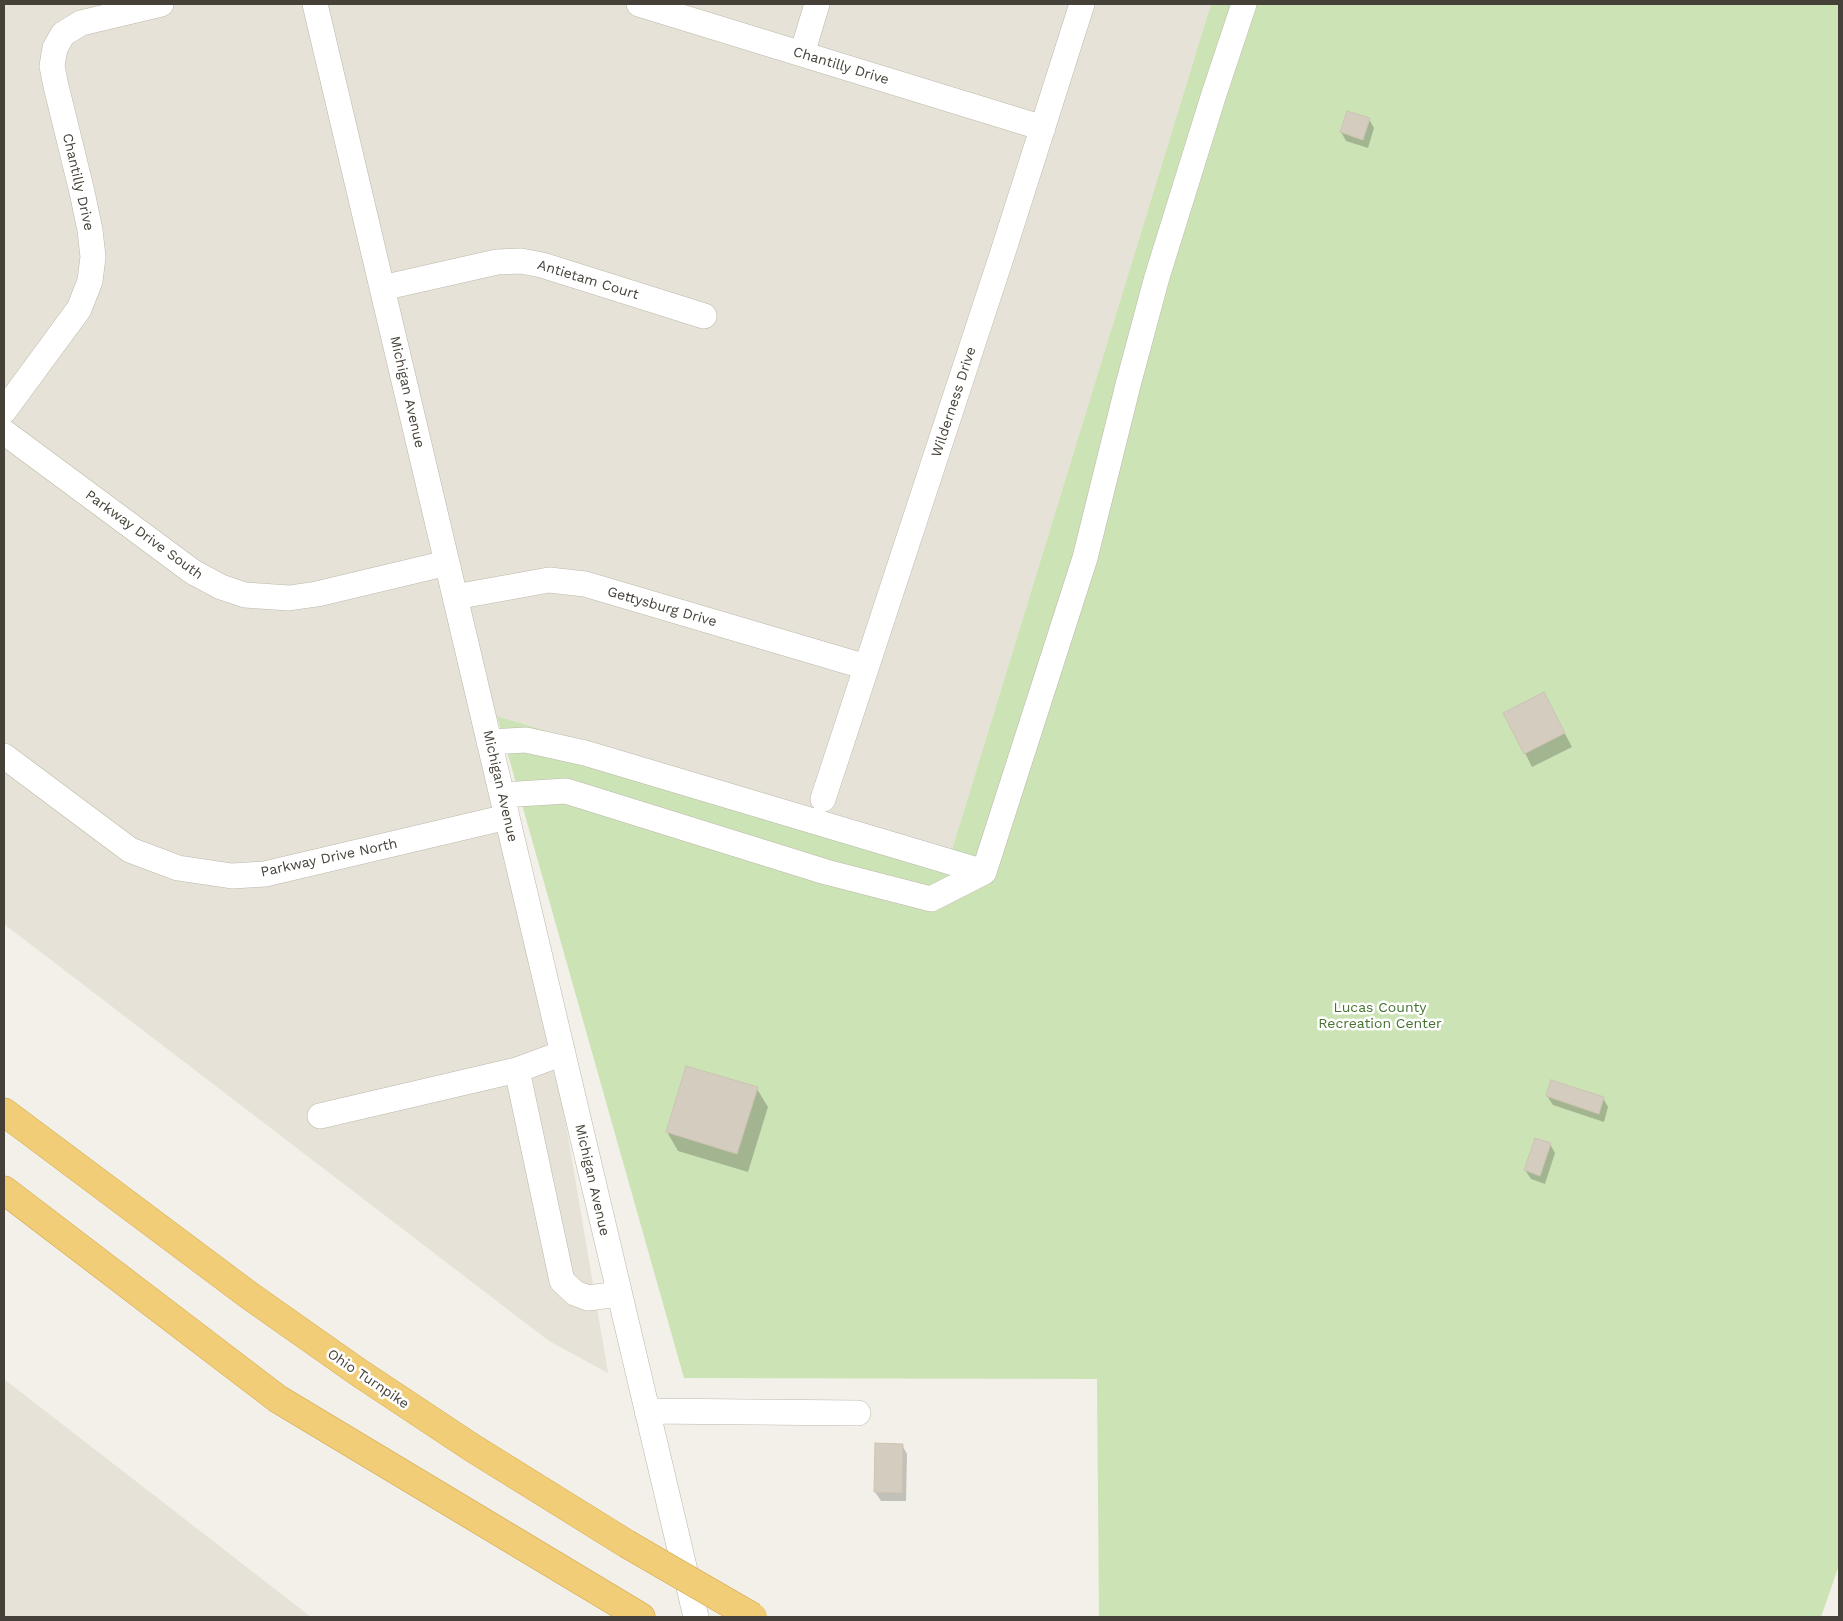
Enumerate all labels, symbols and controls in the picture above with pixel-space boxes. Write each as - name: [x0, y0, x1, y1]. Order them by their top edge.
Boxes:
- street label: Chantilly Drive: [791, 43, 891, 89]
- street label: Chantilly Drive: [59, 132, 97, 232]
- street label: Antietam Court: [535, 257, 641, 303]
- street label: Michigan Avenue: [386, 334, 428, 450]
- street label: Wilderness Drive: [928, 345, 980, 459]
- street label: Parkway Drive South: [82, 487, 206, 583]
- street label: Gettysburg Drive: [605, 583, 719, 631]
- street label: Michigan Avenue: [479, 728, 521, 844]
- street label: Parkway Drive North: [259, 835, 399, 881]
- park label: Lucas County Recreation Center: [1318, 1000, 1442, 1032]
- street label: Michigan Avenue: [571, 1122, 613, 1238]
- street label: Ohio Turnpike: [324, 1346, 412, 1412]

